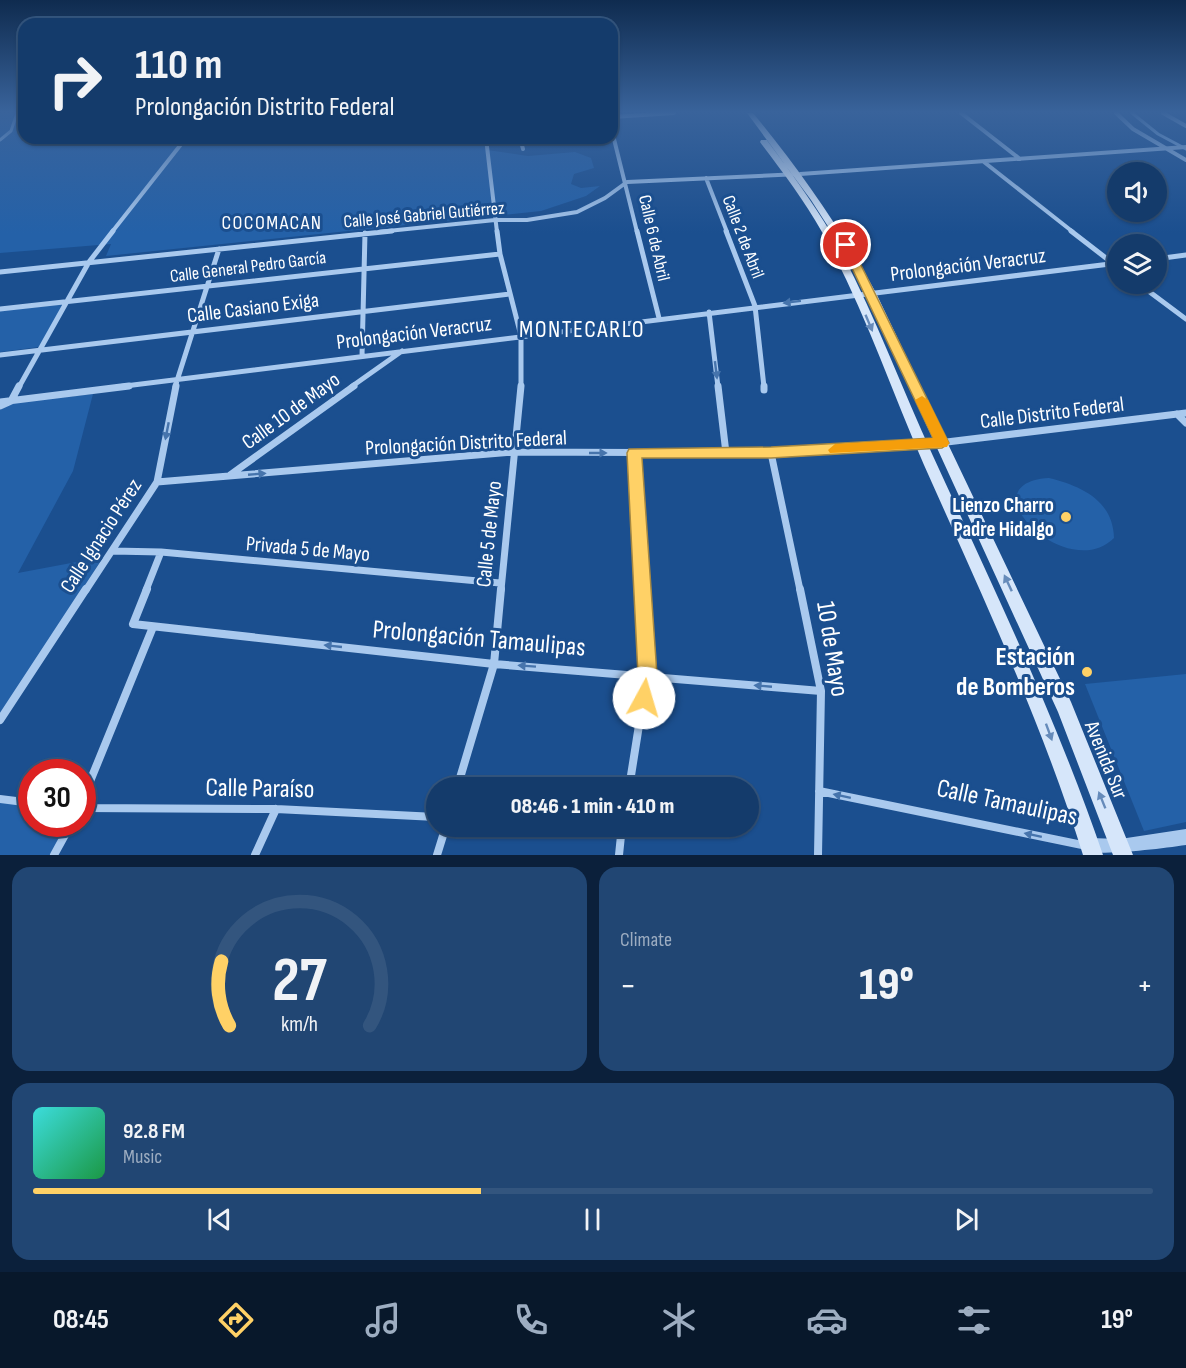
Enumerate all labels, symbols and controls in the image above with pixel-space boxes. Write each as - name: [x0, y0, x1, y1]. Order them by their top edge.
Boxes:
- text: 110 m: [135, 40, 222, 91]
- icon: right: [36, 42, 114, 120]
- text: Prolongación Distrito Federal: [135, 91, 394, 123]
- map controls: [1107, 162, 1167, 294]
- button: sound: [1107, 162, 1167, 222]
- street label: Calle 2 de Abril: [718, 192, 768, 282]
- street label: Calle 6 de Abril: [634, 193, 674, 283]
- street label: Calle José Gabriel Gutiérrez: [343, 197, 506, 232]
- district label: COCOMACAN: [221, 211, 323, 235]
- pin: [820, 219, 871, 270]
- icon: arrive: [829, 228, 862, 261]
- button: layers: [1107, 234, 1167, 294]
- street label: Prolongación Veracruz: [889, 243, 1047, 287]
- street label: Calle General Pedro García: [169, 247, 327, 287]
- street label: Calle Casiano Exiga: [186, 288, 320, 328]
- one-way arrow: [782, 297, 801, 307]
- street label: Prolongación Veracruz: [335, 311, 493, 355]
- one-way arrow: [865, 314, 875, 332]
- district label: MONTECARLO: [519, 315, 645, 344]
- one-way arrow: [711, 361, 721, 380]
- street label: Calle 10 de Mayo: [237, 367, 345, 455]
- street label: Calle Distrito Federal: [979, 392, 1125, 434]
- one-way arrow: [162, 422, 171, 441]
- street label: Prolongación Distrito Federal: [365, 425, 567, 461]
- one-way arrow: [589, 448, 608, 458]
- one-way arrow: [248, 469, 267, 479]
- street label: Calle Ignacio Pérez: [55, 474, 147, 598]
- street label: Calle 5 de Mayo: [471, 480, 507, 588]
- place label: Lienzo Charro Padre Hidalgo: [952, 493, 1054, 542]
- marker: Lienzo Charro Padre Hidalgo: [1059, 510, 1073, 524]
- street label: Privada 5 de Mayo: [245, 531, 371, 567]
- one-way arrow: [1003, 574, 1012, 591]
- street label: 10 de Mayo: [809, 599, 855, 699]
- street label: Prolongación Tamaulipas: [371, 614, 587, 664]
- one-way arrow: [323, 641, 342, 651]
- place label: Estación de Bomberos: [956, 642, 1075, 703]
- one-way arrow: [517, 661, 536, 671]
- marker: Estación de Bomberos: [1080, 665, 1094, 679]
- position arrow: [612, 666, 676, 730]
- one-way arrow: [754, 681, 773, 691]
- street label: Avenida Sur: [1079, 716, 1133, 803]
- one-way arrow: [1045, 723, 1054, 741]
- speed limit sign: 30: [18, 759, 96, 837]
- street label: Calle Paraíso: [205, 773, 315, 805]
- street label: Calle Tamaulipas: [934, 773, 1080, 833]
- one-way arrow: [832, 791, 851, 800]
- one-way arrow: [1096, 791, 1106, 809]
- text: 08:46 · 1 min · 410 m: [511, 793, 674, 820]
- one-way arrow: [1023, 830, 1042, 839]
- text: Climate: [620, 928, 672, 952]
- text: 27: [272, 944, 328, 1019]
- text: 19°: [859, 958, 914, 1013]
- text: −: [620, 966, 636, 1006]
- text: +: [1137, 966, 1153, 1006]
- text: km/h: [281, 1012, 318, 1037]
- text: 92.8 FM: [123, 1118, 185, 1145]
- text: Music: [123, 1145, 162, 1169]
- icon: previous: [203, 1203, 236, 1236]
- icon: pause: [576, 1203, 609, 1236]
- icon: next: [950, 1203, 983, 1236]
- icon: directions: [215, 1299, 257, 1341]
- icon: music: [362, 1299, 404, 1341]
- icon: phone: [510, 1299, 552, 1341]
- icon: climate: [658, 1299, 700, 1341]
- icon: car: [806, 1299, 848, 1341]
- icon: filters: [953, 1299, 995, 1341]
- text: 08:45: [53, 1304, 109, 1336]
- text: 19°: [1101, 1304, 1133, 1336]

